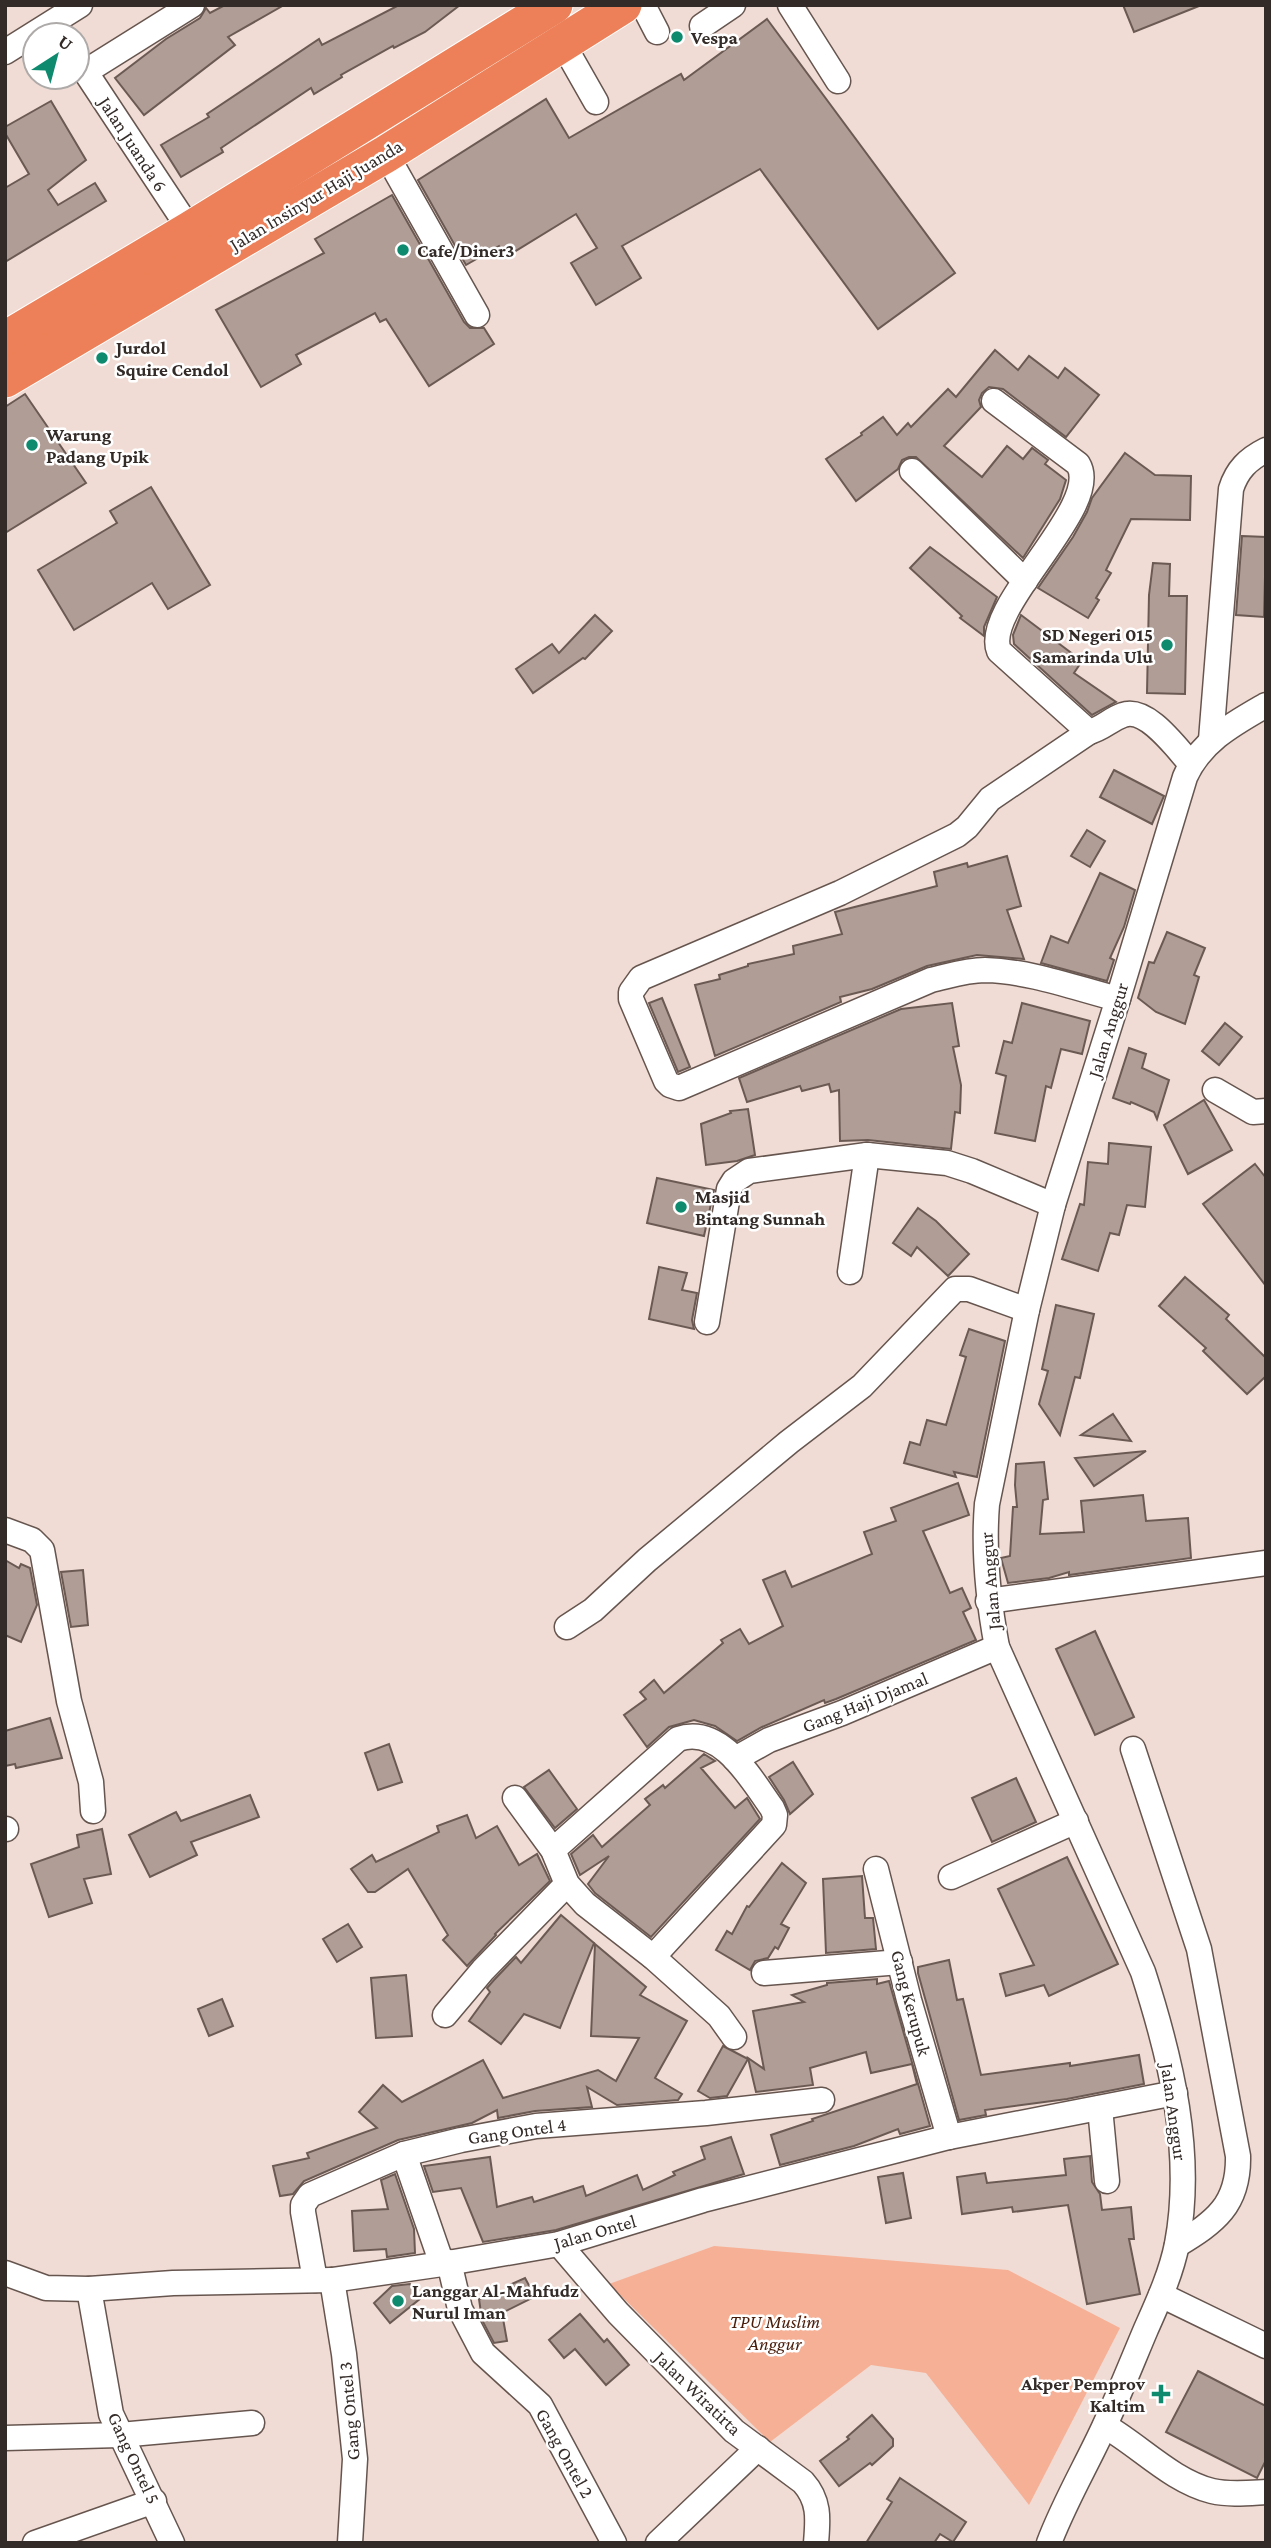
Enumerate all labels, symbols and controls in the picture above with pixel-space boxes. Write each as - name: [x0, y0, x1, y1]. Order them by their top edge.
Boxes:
- north arrow: [21, 21, 91, 91]
- place label: Vespa: [690, 27, 738, 48]
- marker: Vespa: [669, 29, 685, 45]
- text: U: [54, 30, 77, 55]
- street label: Jalan Juanda 6: [93, 91, 171, 195]
- street label: Jalan Insinyur Haji Juanda: [224, 135, 407, 257]
- place label: Cafe/Diner3: [417, 240, 515, 261]
- marker: Cafe/Diner3: [395, 242, 411, 258]
- place label: Jurdol Squire Cendol: [114, 337, 229, 380]
- marker: Jurdol Squire Cendol: [94, 350, 110, 366]
- place label: Warung Padang Upik: [45, 424, 149, 467]
- marker: Warung Padang Upik: [24, 437, 40, 453]
- place label: SD Negeri 015 Samarinda Ulu: [1032, 624, 1153, 667]
- marker: SD Negeri 015 Samarinda Ulu: [1159, 637, 1175, 653]
- street label: Jalan Anggur: [1083, 980, 1132, 1082]
- place label: Masjid Bintang Sunnah: [695, 1186, 825, 1229]
- marker: Masjid Bintang Sunnah: [673, 1199, 689, 1215]
- street label: Jalan Anggur: [975, 1531, 1005, 1633]
- street label: Gang Haji Djamal: [799, 1667, 931, 1738]
- street label: Gang Kerupuk: [887, 1948, 935, 2059]
- street label: Jalan Anggur: [1156, 2060, 1191, 2162]
- street label: Gang Ontel 4: [466, 2114, 568, 2148]
- street label: Jalan Ontel: [550, 2210, 638, 2254]
- place label: Langgar Al-Mahfudz Nurul Iman: [412, 2280, 579, 2323]
- marker: Langgar Al-Mahfudz Nurul Iman: [390, 2293, 406, 2309]
- park label: TPU Muslim Anggur: [730, 2311, 820, 2354]
- street label: Jalan Wiratirta: [649, 2345, 746, 2440]
- street label: Gang Ontel 3: [334, 2361, 364, 2461]
- place label: Akper Pemprov Kaltim: [1020, 2373, 1146, 2416]
- marker: Akper Pemprov Kaltim: [1151, 2384, 1171, 2404]
- street label: Gang Ontel 2: [532, 2405, 598, 2501]
- street label: Gang Ontel 5: [104, 2409, 164, 2507]

